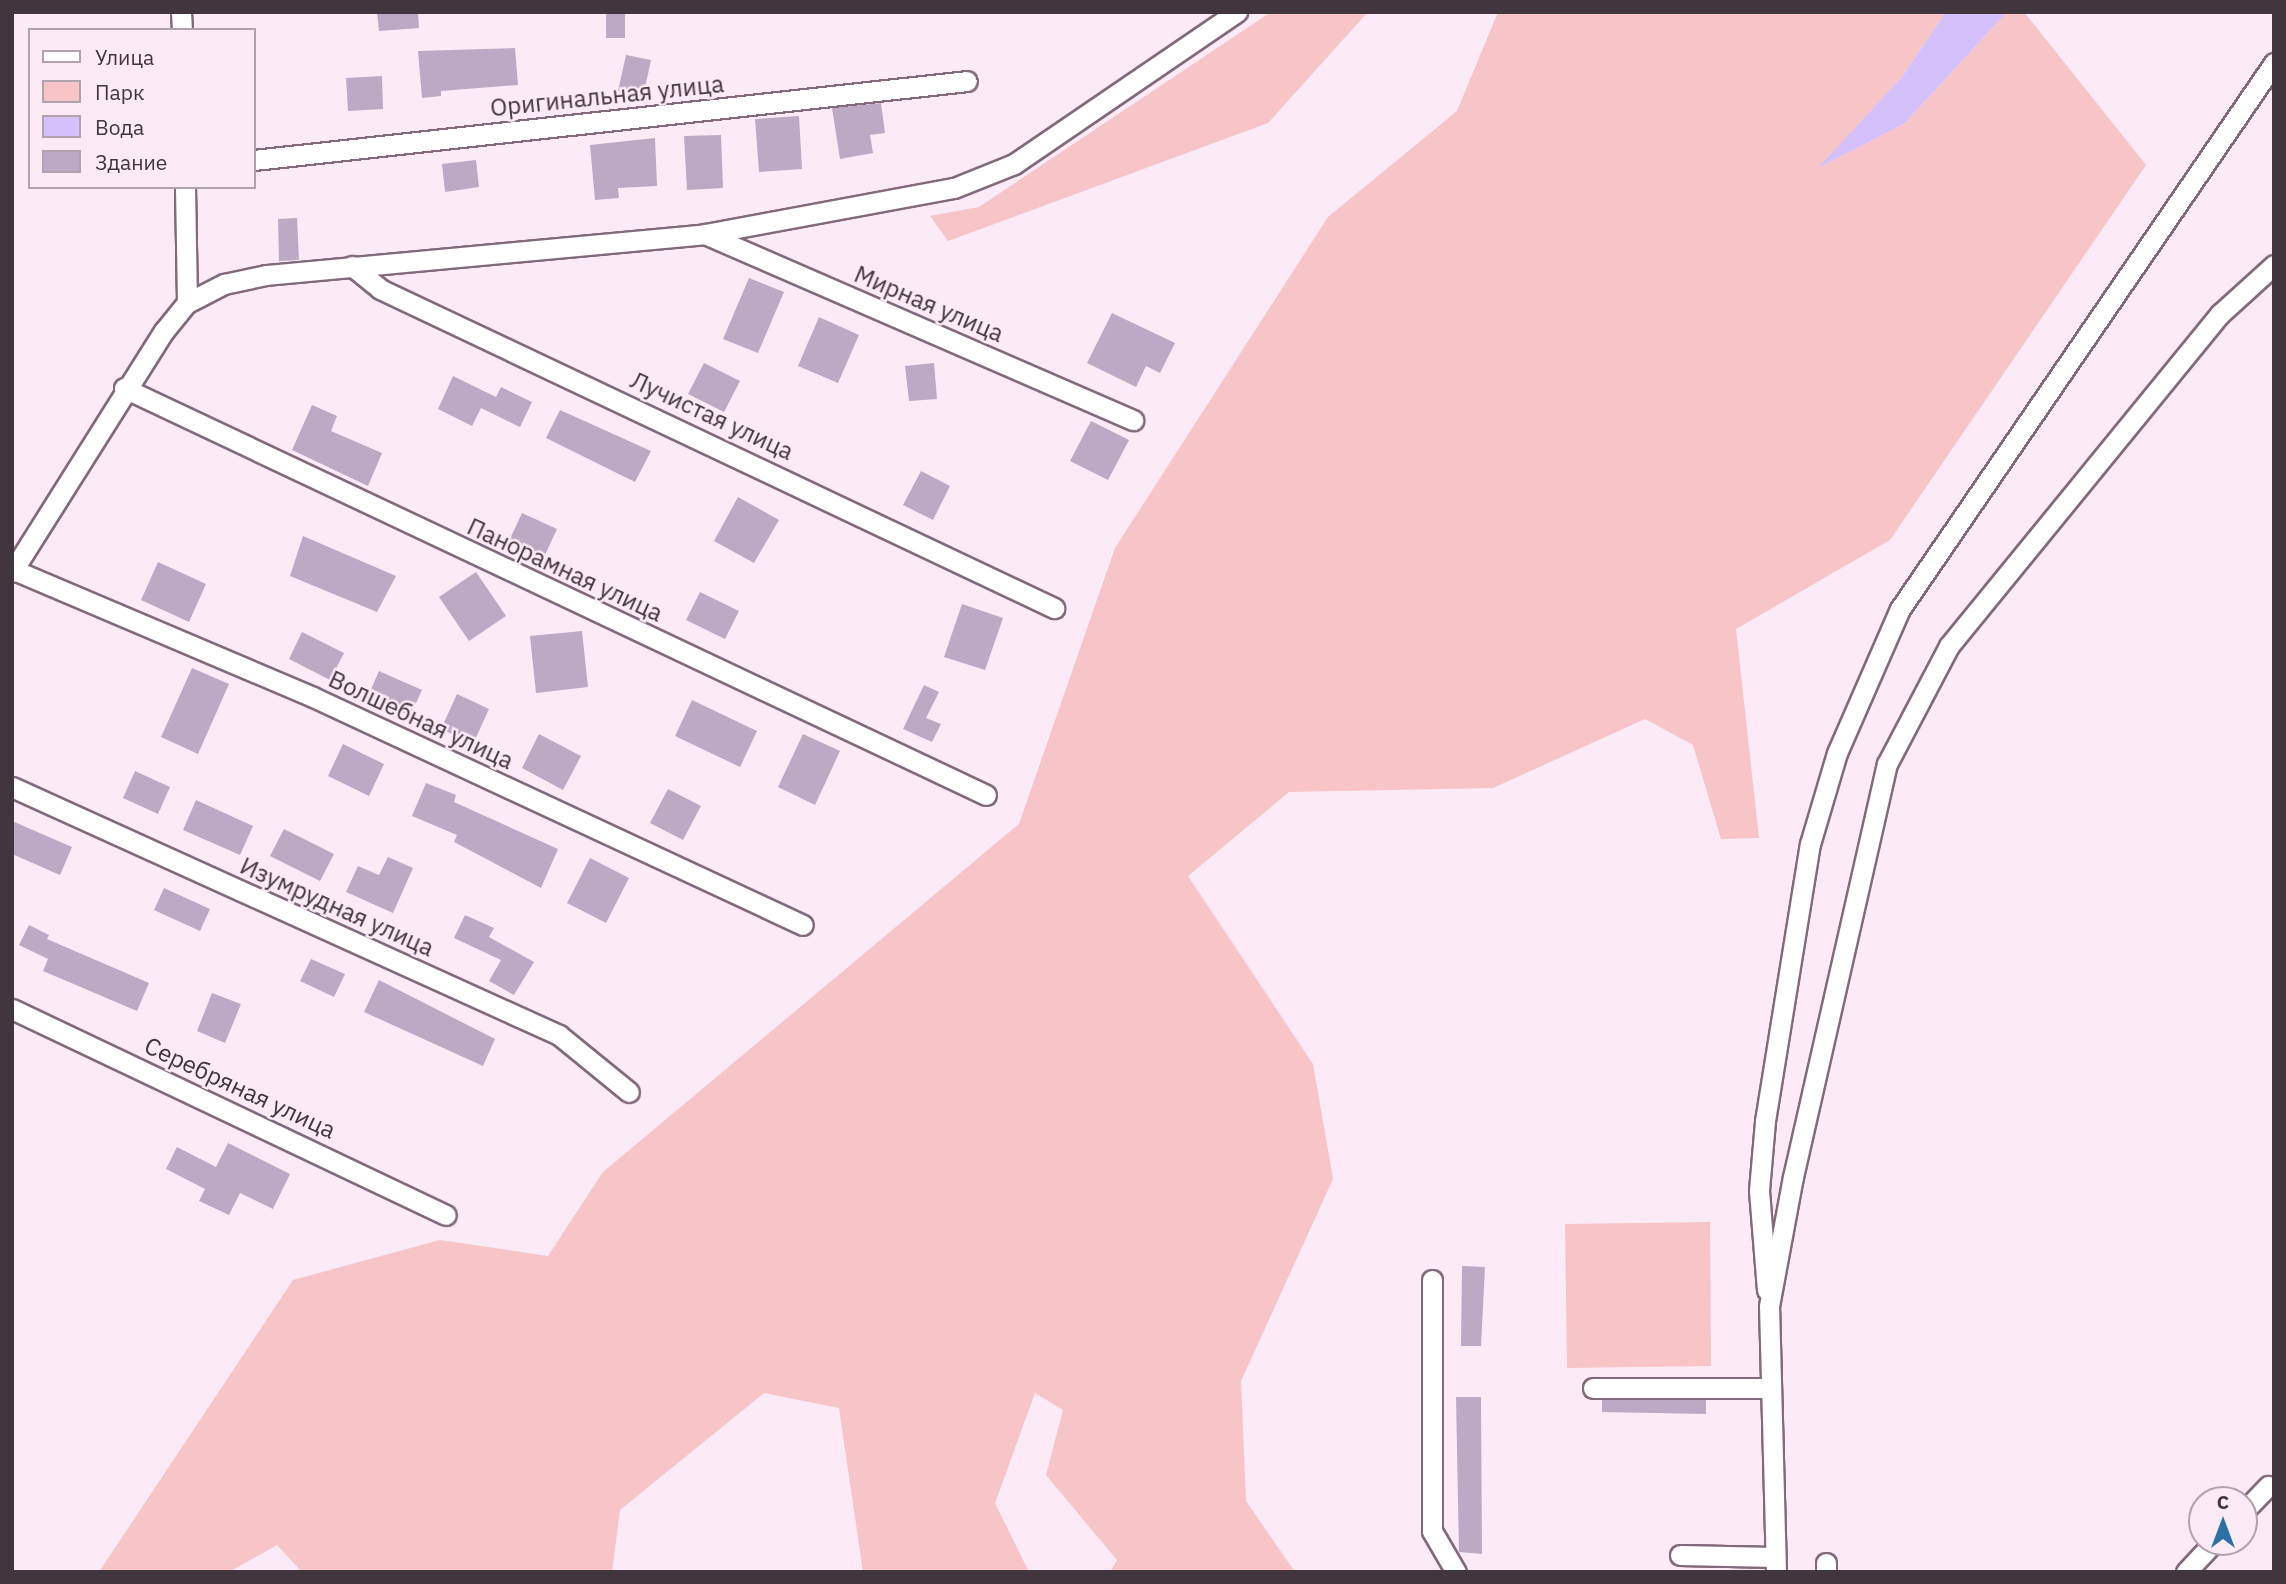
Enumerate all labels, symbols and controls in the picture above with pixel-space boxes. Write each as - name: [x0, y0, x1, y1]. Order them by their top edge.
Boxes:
- legend: [28, 28, 256, 189]
- text: Улица: [95, 43, 154, 71]
- street label: Оригинальная улица: [489, 69, 725, 123]
- text: Парк: [95, 78, 145, 106]
- text: Вода: [95, 113, 144, 141]
- text: Здание: [95, 148, 167, 176]
- street label: Мирная улица: [850, 260, 1008, 348]
- street label: Лучистая улица: [626, 366, 798, 466]
- street label: Панорамная улица: [463, 512, 667, 628]
- street label: Волшебная улица: [324, 665, 518, 775]
- street label: Изумрудная улица: [236, 851, 438, 963]
- street label: Серебряная улица: [140, 1031, 340, 1145]
- north arrow: [2188, 1486, 2258, 1556]
- text: С: [2217, 1490, 2229, 1514]

